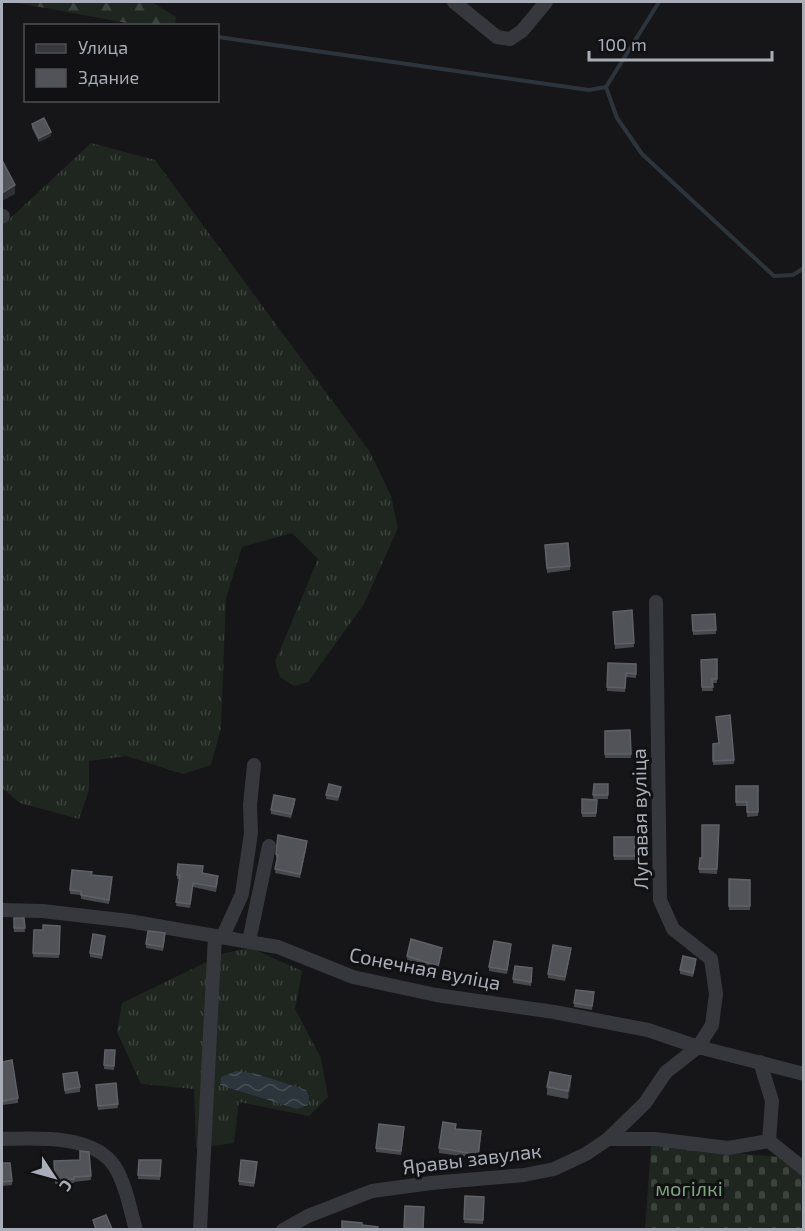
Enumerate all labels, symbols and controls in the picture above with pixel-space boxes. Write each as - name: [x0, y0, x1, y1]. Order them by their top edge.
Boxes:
- legend: [24, 24, 219, 102]
- scale bar: [589, 24, 772, 62]
- text: 100 m: [598, 33, 647, 55]
- text: Улица: [78, 36, 128, 58]
- text: Здание: [78, 66, 139, 88]
- street label: Лугавая вуліца: [626, 748, 653, 890]
- street label: Сонечная вуліца: [347, 942, 503, 995]
- street label: Яравы завулак: [401, 1138, 543, 1179]
- north arrow: [24, 1147, 84, 1207]
- park label: могілкі: [655, 1176, 723, 1200]
- text: С: [56, 1177, 77, 1196]

